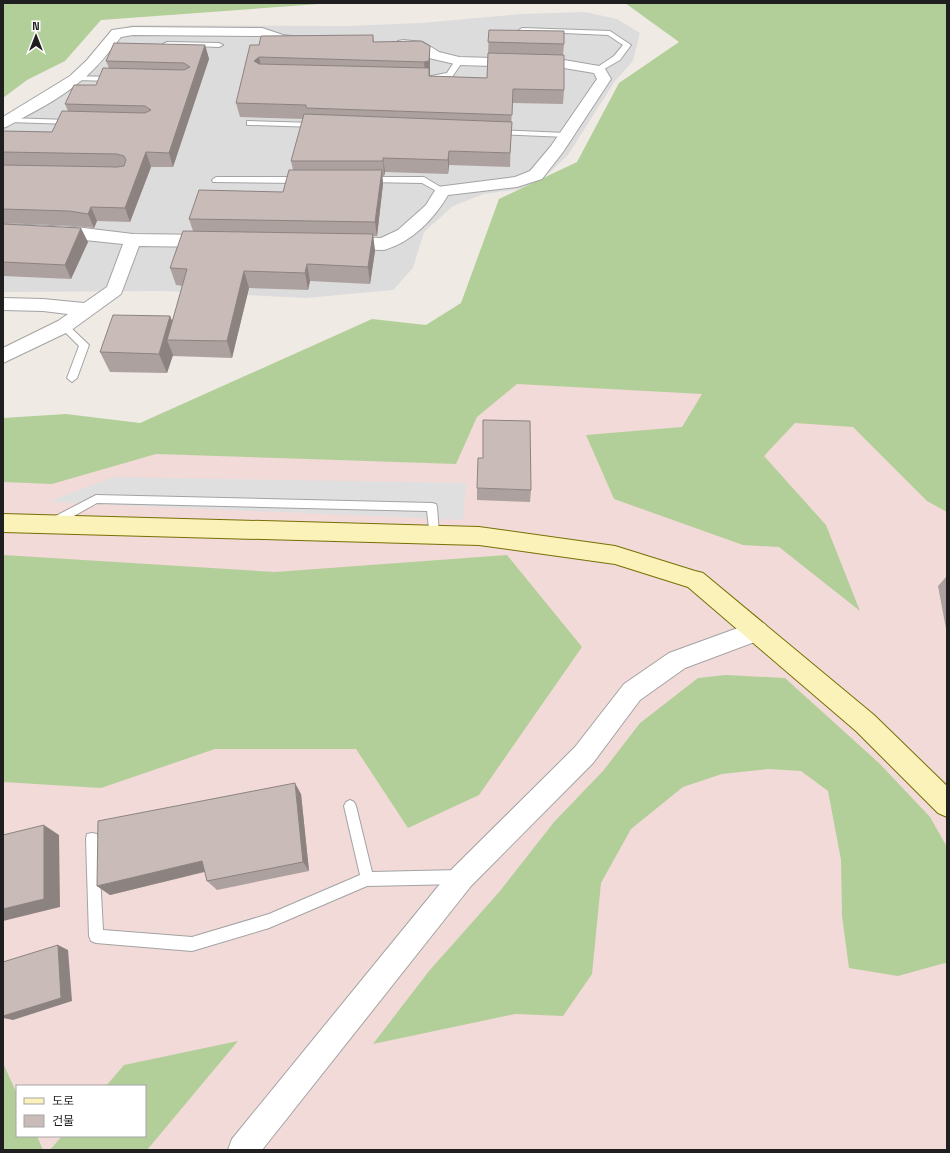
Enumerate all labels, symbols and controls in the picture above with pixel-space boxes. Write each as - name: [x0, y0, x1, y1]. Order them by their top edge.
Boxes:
- north arrow: [16, 16, 56, 56]
- text: N: [32, 19, 40, 33]
- legend: [16, 1085, 146, 1137]
- text: 도로: [52, 1093, 74, 1109]
- text: 건물: [52, 1113, 74, 1129]

